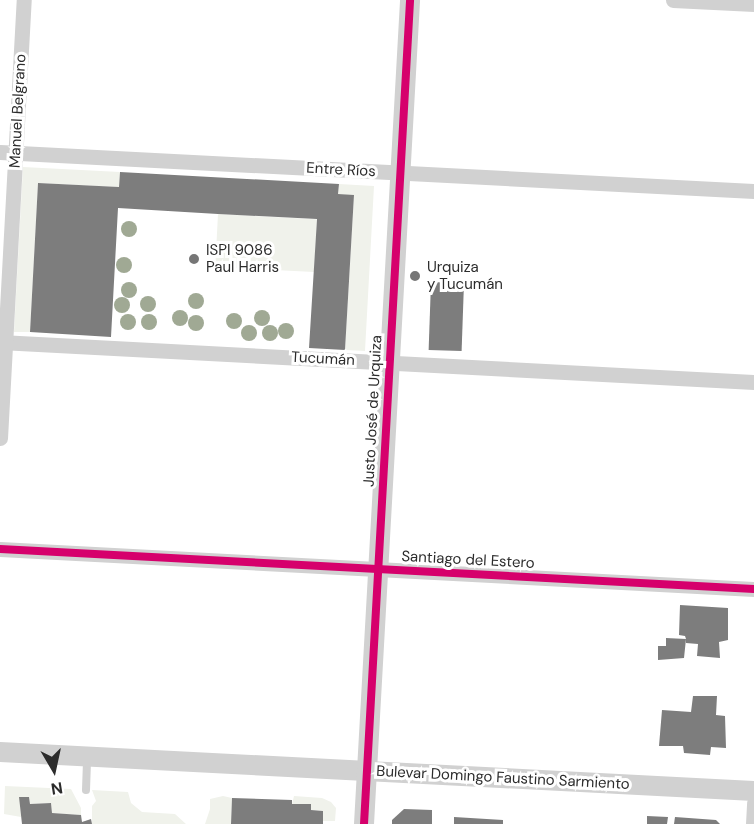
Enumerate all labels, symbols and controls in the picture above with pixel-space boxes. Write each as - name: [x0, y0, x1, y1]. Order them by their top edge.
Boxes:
- street label: Manuel Belgrano: [6, 53, 30, 169]
- street label: Entre Ríos: [306, 159, 376, 181]
- place label: ISPI 9086 Paul Harris: [206, 241, 279, 276]
- marker: ISPI 9086 Paul Harris: [187, 252, 201, 266]
- place label: Urquiza y Tucumán: [427, 258, 503, 293]
- marker: Urquiza y Tucumán: [408, 269, 422, 283]
- street label: Justo José de Urquiza: [360, 335, 386, 487]
- street label: Tucumán: [291, 348, 355, 370]
- street label: Santiago del Estero: [401, 548, 535, 572]
- north arrow: [24, 740, 84, 800]
- street label: Bulevar Domingo Faustino Sarmiento: [376, 762, 630, 794]
- text: N: [49, 777, 64, 800]

